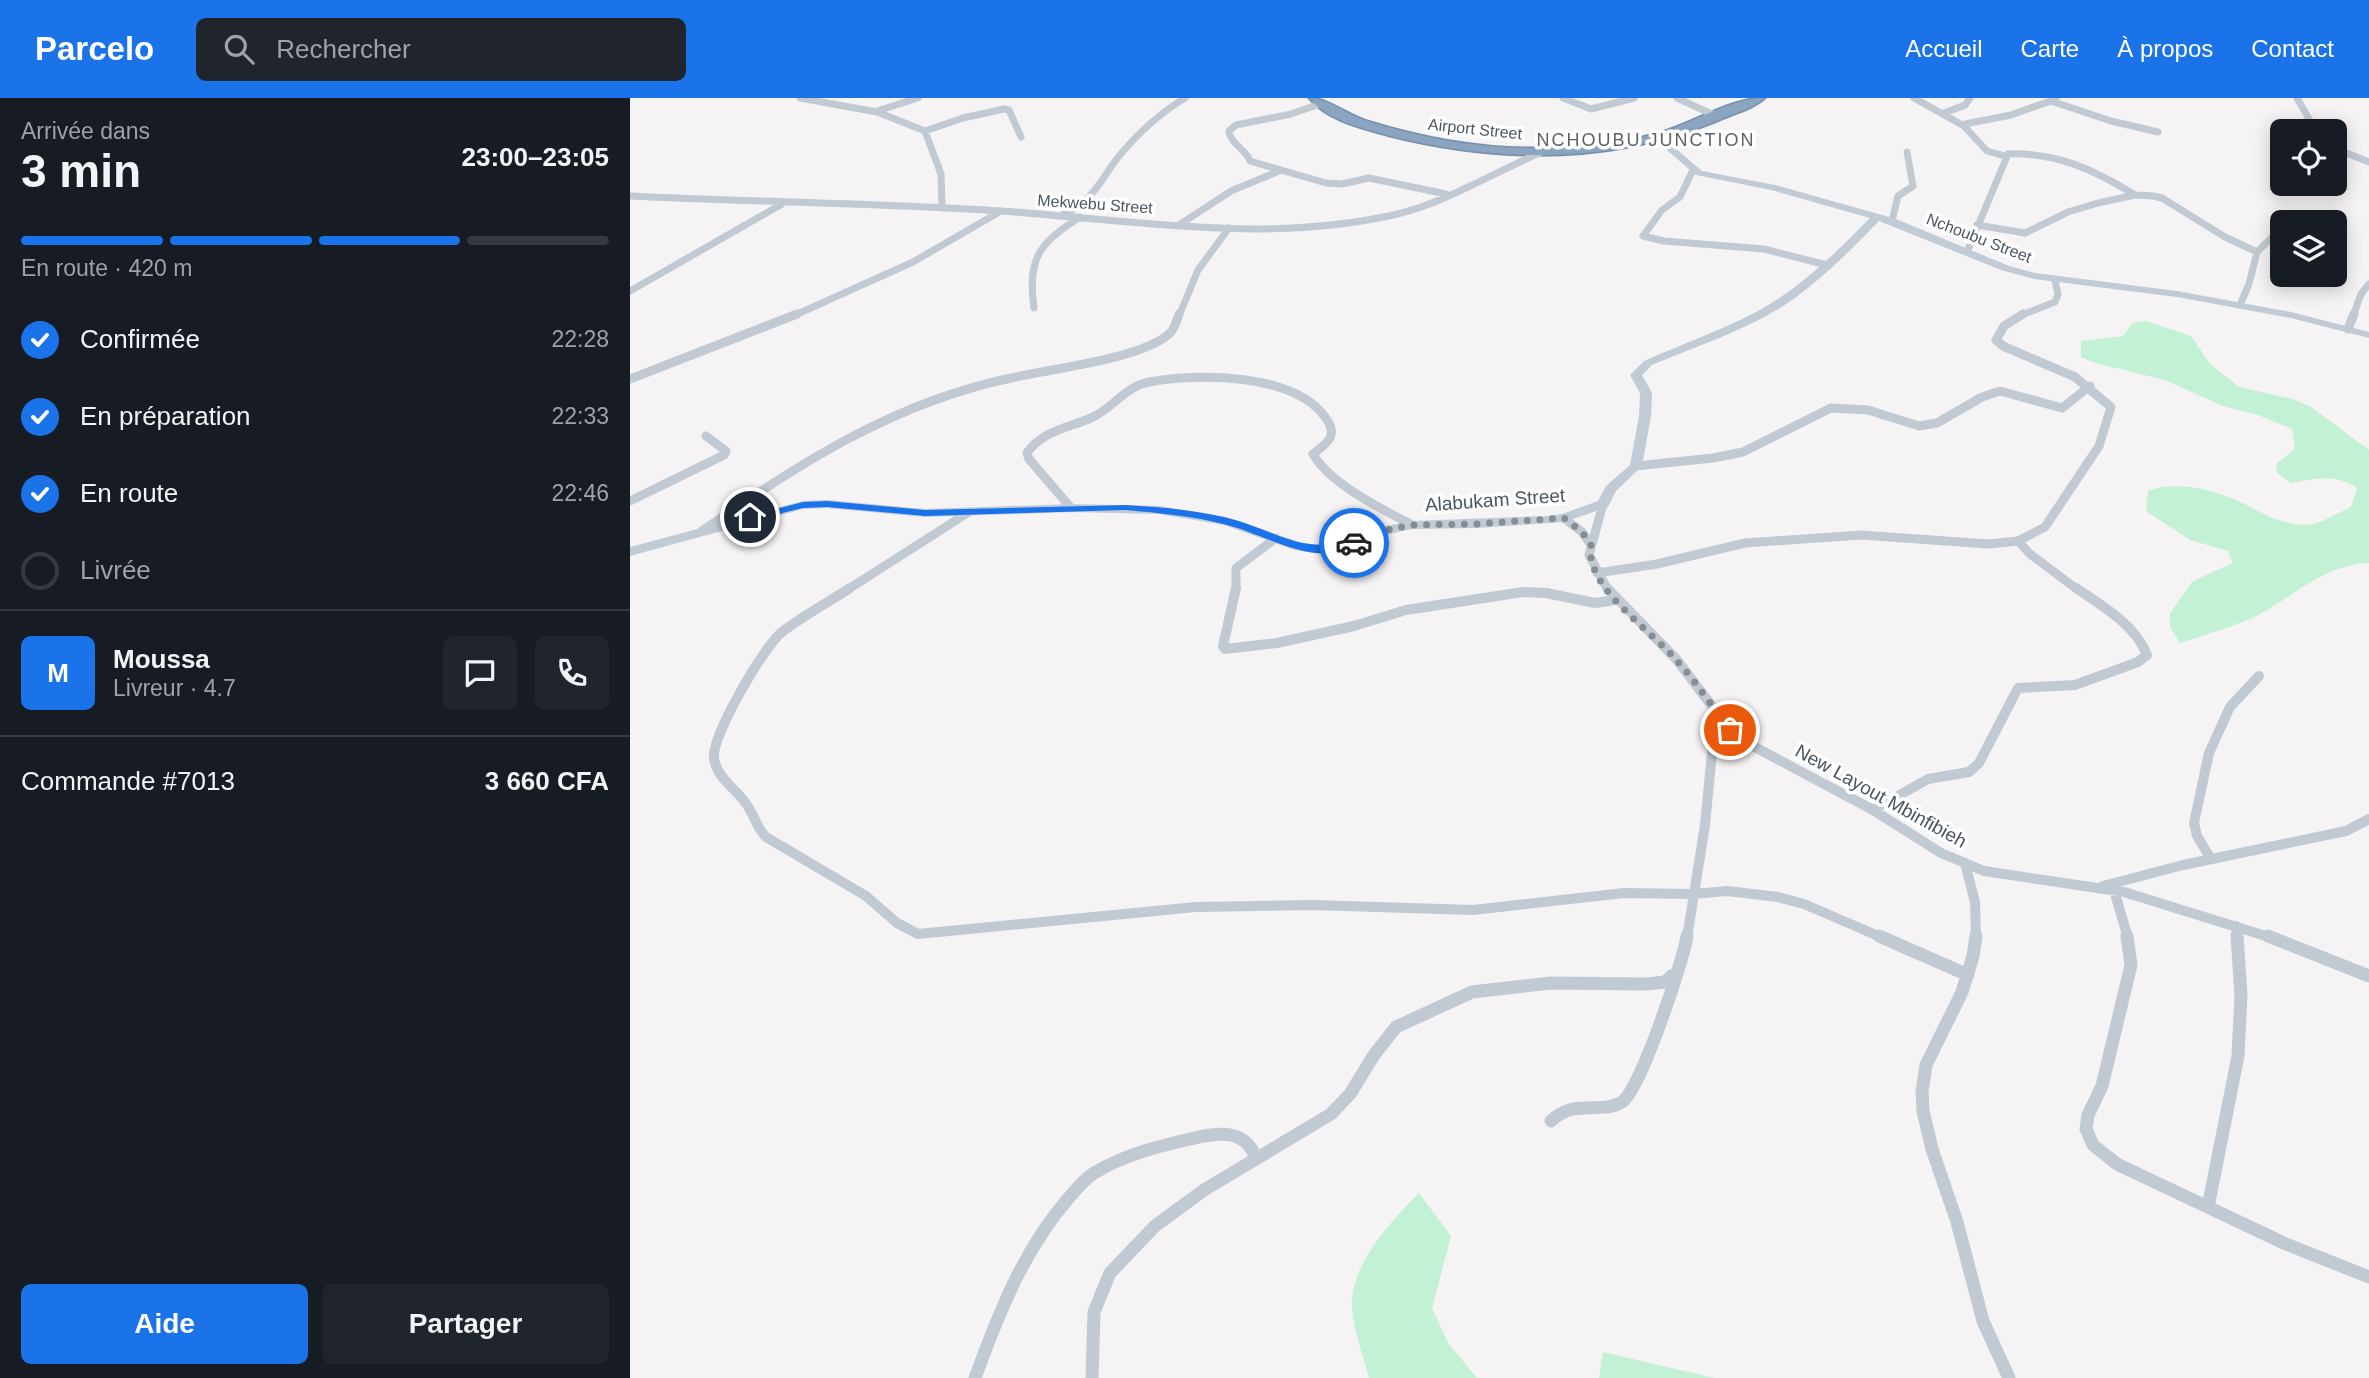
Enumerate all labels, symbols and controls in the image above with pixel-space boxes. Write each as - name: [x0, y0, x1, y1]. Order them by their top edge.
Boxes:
- search box: [196, 18, 686, 81]
- text: Parcelo: [35, 30, 154, 67]
- icon: search: [220, 30, 258, 68]
- text: Rechercher: [276, 34, 411, 64]
- text: Accueil: [1905, 35, 1983, 62]
- text: Carte: [2021, 35, 2079, 62]
- text: À propos: [2117, 35, 2213, 62]
- text: Contact: [2251, 35, 2334, 62]
- street label: Airport Street: [1427, 116, 1523, 142]
- text: Arrivée dans: [21, 118, 150, 144]
- map controls: [2270, 119, 2347, 287]
- button: locate: [2270, 119, 2347, 196]
- district label: NCHOUBU JUNCTION: [1537, 130, 1756, 150]
- text: 23:00–23:05: [462, 142, 609, 172]
- text: 3 min: [21, 145, 141, 197]
- street label: Mekwebu Street: [1037, 191, 1154, 217]
- street label: Nchoubu Street: [1924, 210, 2034, 266]
- button: layers: [2270, 210, 2347, 287]
- text: En route · 420 m: [21, 255, 192, 281]
- icon: check: [21, 321, 59, 359]
- text: Confirmée: [80, 324, 200, 354]
- text: 22:28: [551, 326, 609, 352]
- icon: check: [21, 398, 59, 436]
- text: En préparation: [80, 401, 251, 431]
- text: 22:33: [551, 403, 609, 429]
- icon: check: [21, 475, 59, 513]
- text: En route: [80, 478, 178, 508]
- text: 22:46: [551, 480, 609, 506]
- street label: Alabukam Street: [1424, 485, 1567, 515]
- pin: [720, 487, 780, 547]
- icon: home: [731, 498, 769, 536]
- courier: [1319, 508, 1389, 578]
- icon: car: [1335, 524, 1373, 562]
- text: Livrée: [80, 555, 151, 585]
- button: chat: [443, 636, 517, 710]
- button: phone: [535, 636, 609, 710]
- text: Moussa: [113, 644, 210, 674]
- text: M: [47, 658, 69, 688]
- text: Livreur · 4.7: [113, 675, 236, 701]
- pin: [1700, 700, 1760, 760]
- icon: bag: [1711, 711, 1749, 749]
- street label: New Layout Mbinfibieh: [1792, 740, 1970, 852]
- text: Commande #7013: [21, 766, 235, 796]
- text: 3 660 CFA: [485, 766, 609, 796]
- button: Aide: [21, 1284, 308, 1364]
- button: Partager: [322, 1284, 609, 1364]

